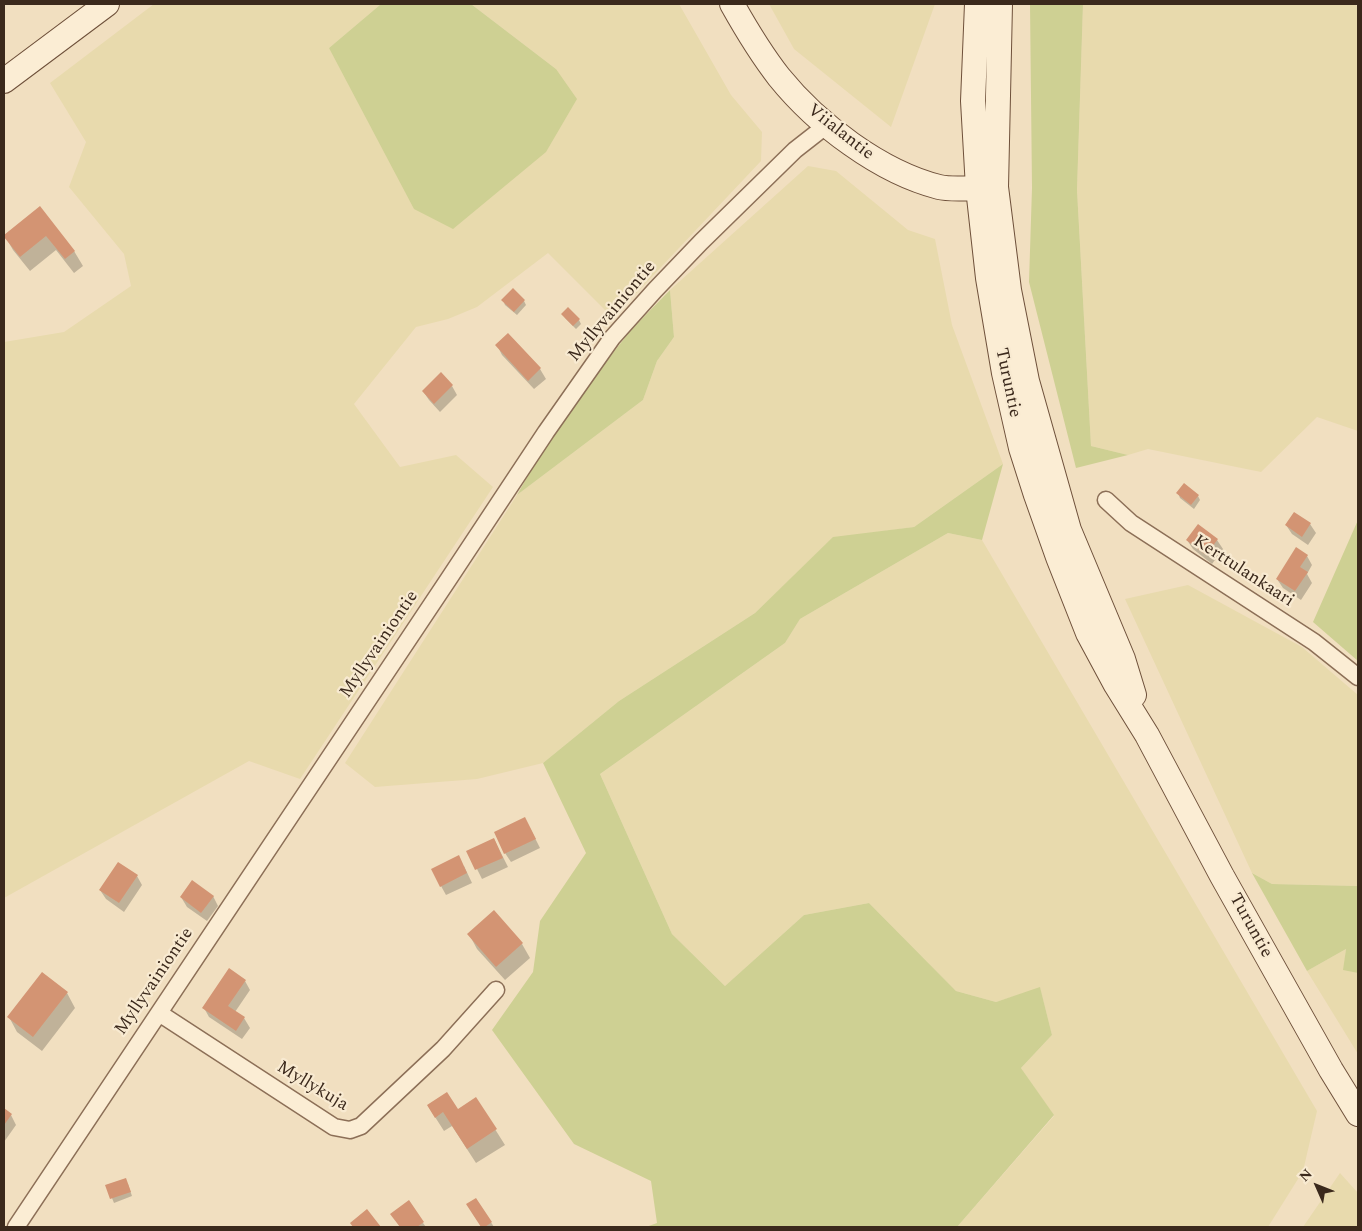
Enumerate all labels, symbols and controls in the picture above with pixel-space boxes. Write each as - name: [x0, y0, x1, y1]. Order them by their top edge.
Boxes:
- street label: Viialantie: [802, 100, 878, 166]
- street label: Myllyvainiontie: [565, 257, 661, 367]
- street label: Turuntie: [989, 346, 1025, 420]
- street label: Kerttulankaari: [1188, 531, 1298, 613]
- street label: Myllyvainiontie: [336, 587, 424, 703]
- street label: Turuntie: [1223, 890, 1277, 962]
- street label: Myllyvainiontie: [111, 924, 199, 1040]
- street label: Myllykuja: [272, 1057, 352, 1117]
- north arrow: [1292, 1161, 1342, 1211]
- text: N: [1294, 1164, 1317, 1187]

